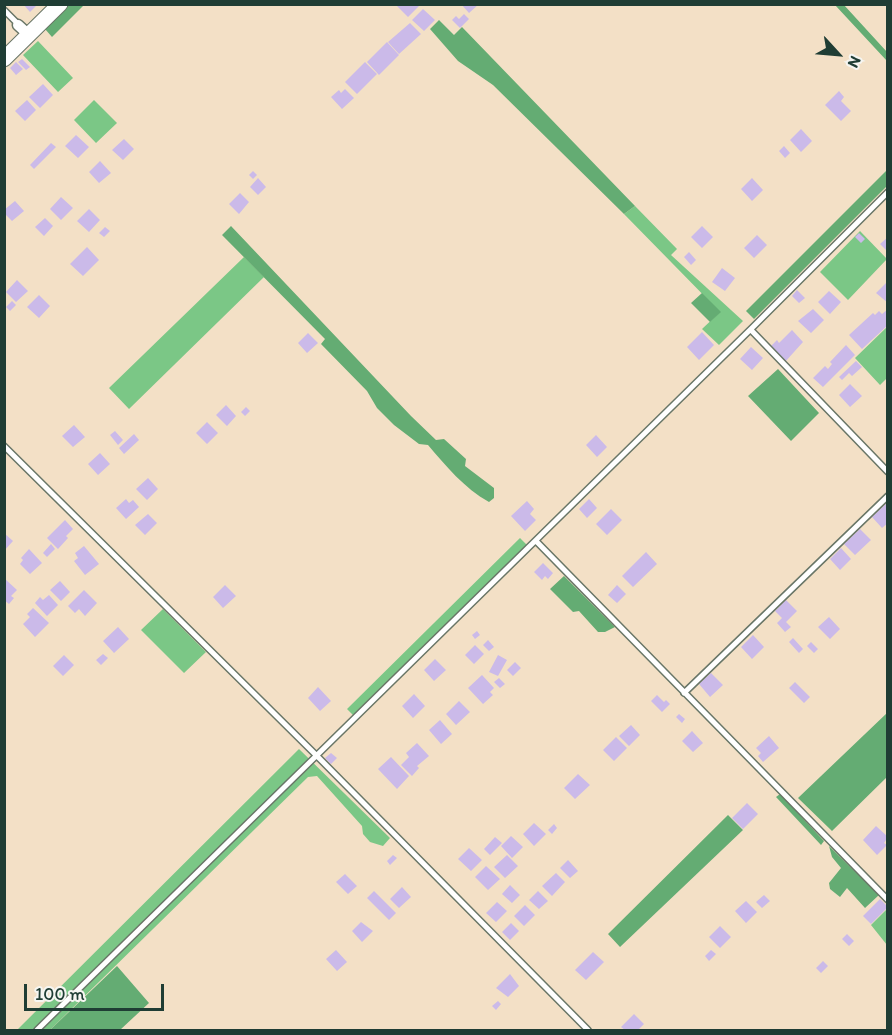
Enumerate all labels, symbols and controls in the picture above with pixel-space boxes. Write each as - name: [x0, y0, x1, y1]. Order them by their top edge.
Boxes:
- north arrow: [808, 24, 868, 84]
- text: N: [844, 53, 866, 71]
- scale bar: [27, 972, 166, 1010]
- text: 100 m: [35, 983, 85, 1005]

